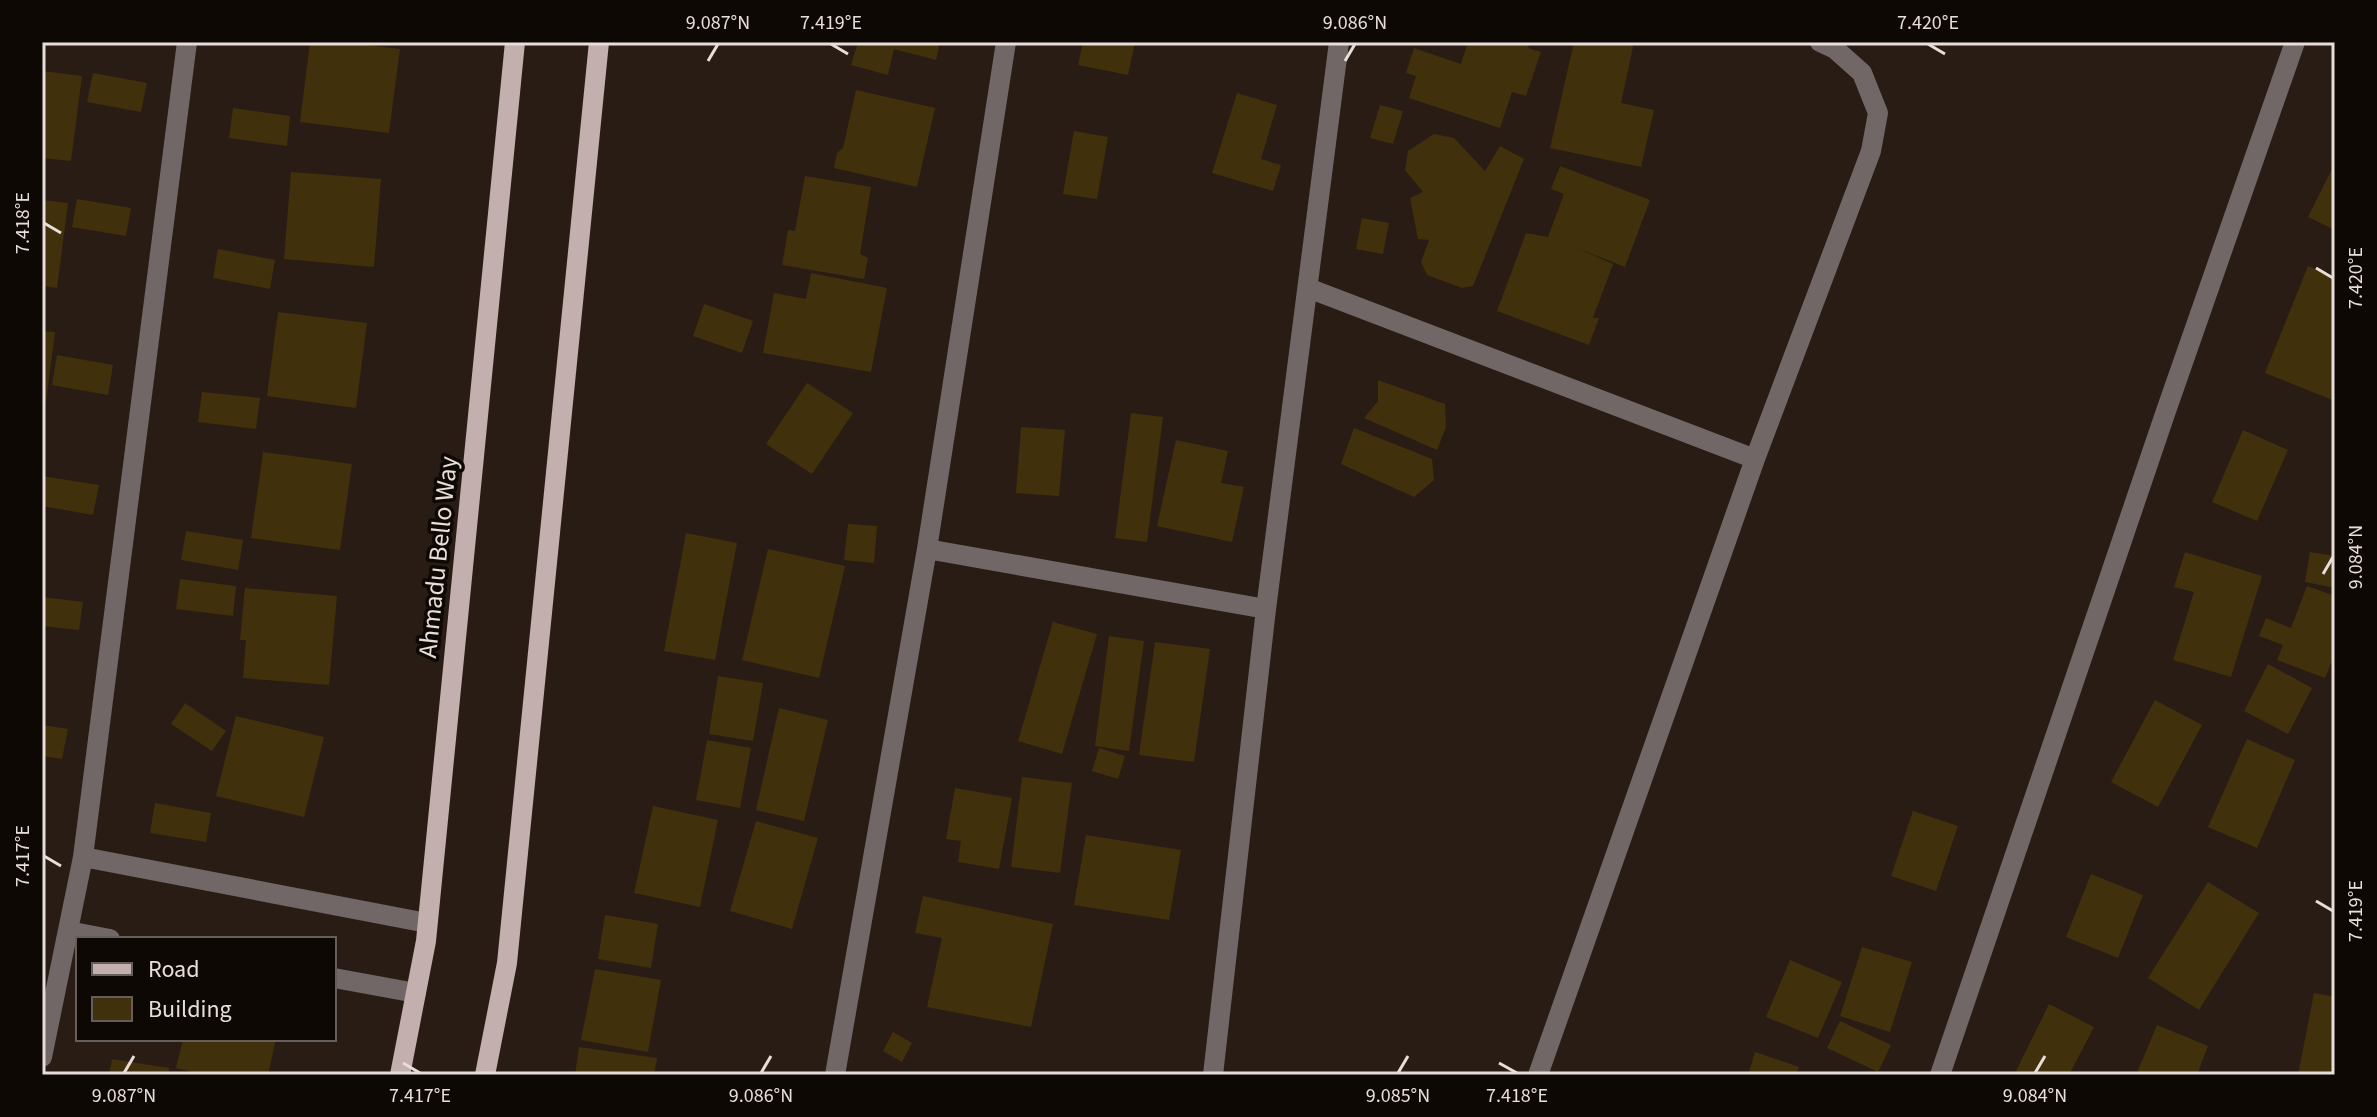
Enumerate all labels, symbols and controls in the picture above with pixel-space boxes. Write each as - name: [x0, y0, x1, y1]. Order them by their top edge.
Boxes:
- text: 9.087°N: [686, 9, 750, 37]
- text: 7.419°E: [800, 9, 862, 37]
- text: 9.086°N: [1323, 9, 1387, 37]
- text: 7.420°E: [1897, 9, 1959, 37]
- text: 7.418°E: [9, 192, 37, 254]
- text: 7.420°E: [2342, 247, 2370, 309]
- street label: Ahmadu Bello Way: [409, 454, 467, 660]
- text: 9.084°N: [2342, 525, 2370, 589]
- text: 7.417°E: [9, 825, 37, 887]
- text: 7.419°E: [2342, 880, 2370, 942]
- legend: [76, 937, 336, 1041]
- text: Road: [148, 952, 200, 987]
- text: Building: [148, 992, 232, 1027]
- text: 9.087°N: [92, 1082, 156, 1110]
- text: 7.417°E: [389, 1082, 451, 1110]
- text: 9.086°N: [729, 1082, 793, 1110]
- text: 9.085°N: [1366, 1082, 1430, 1110]
- text: 7.418°E: [1486, 1082, 1548, 1110]
- text: 9.084°N: [2003, 1082, 2067, 1110]

